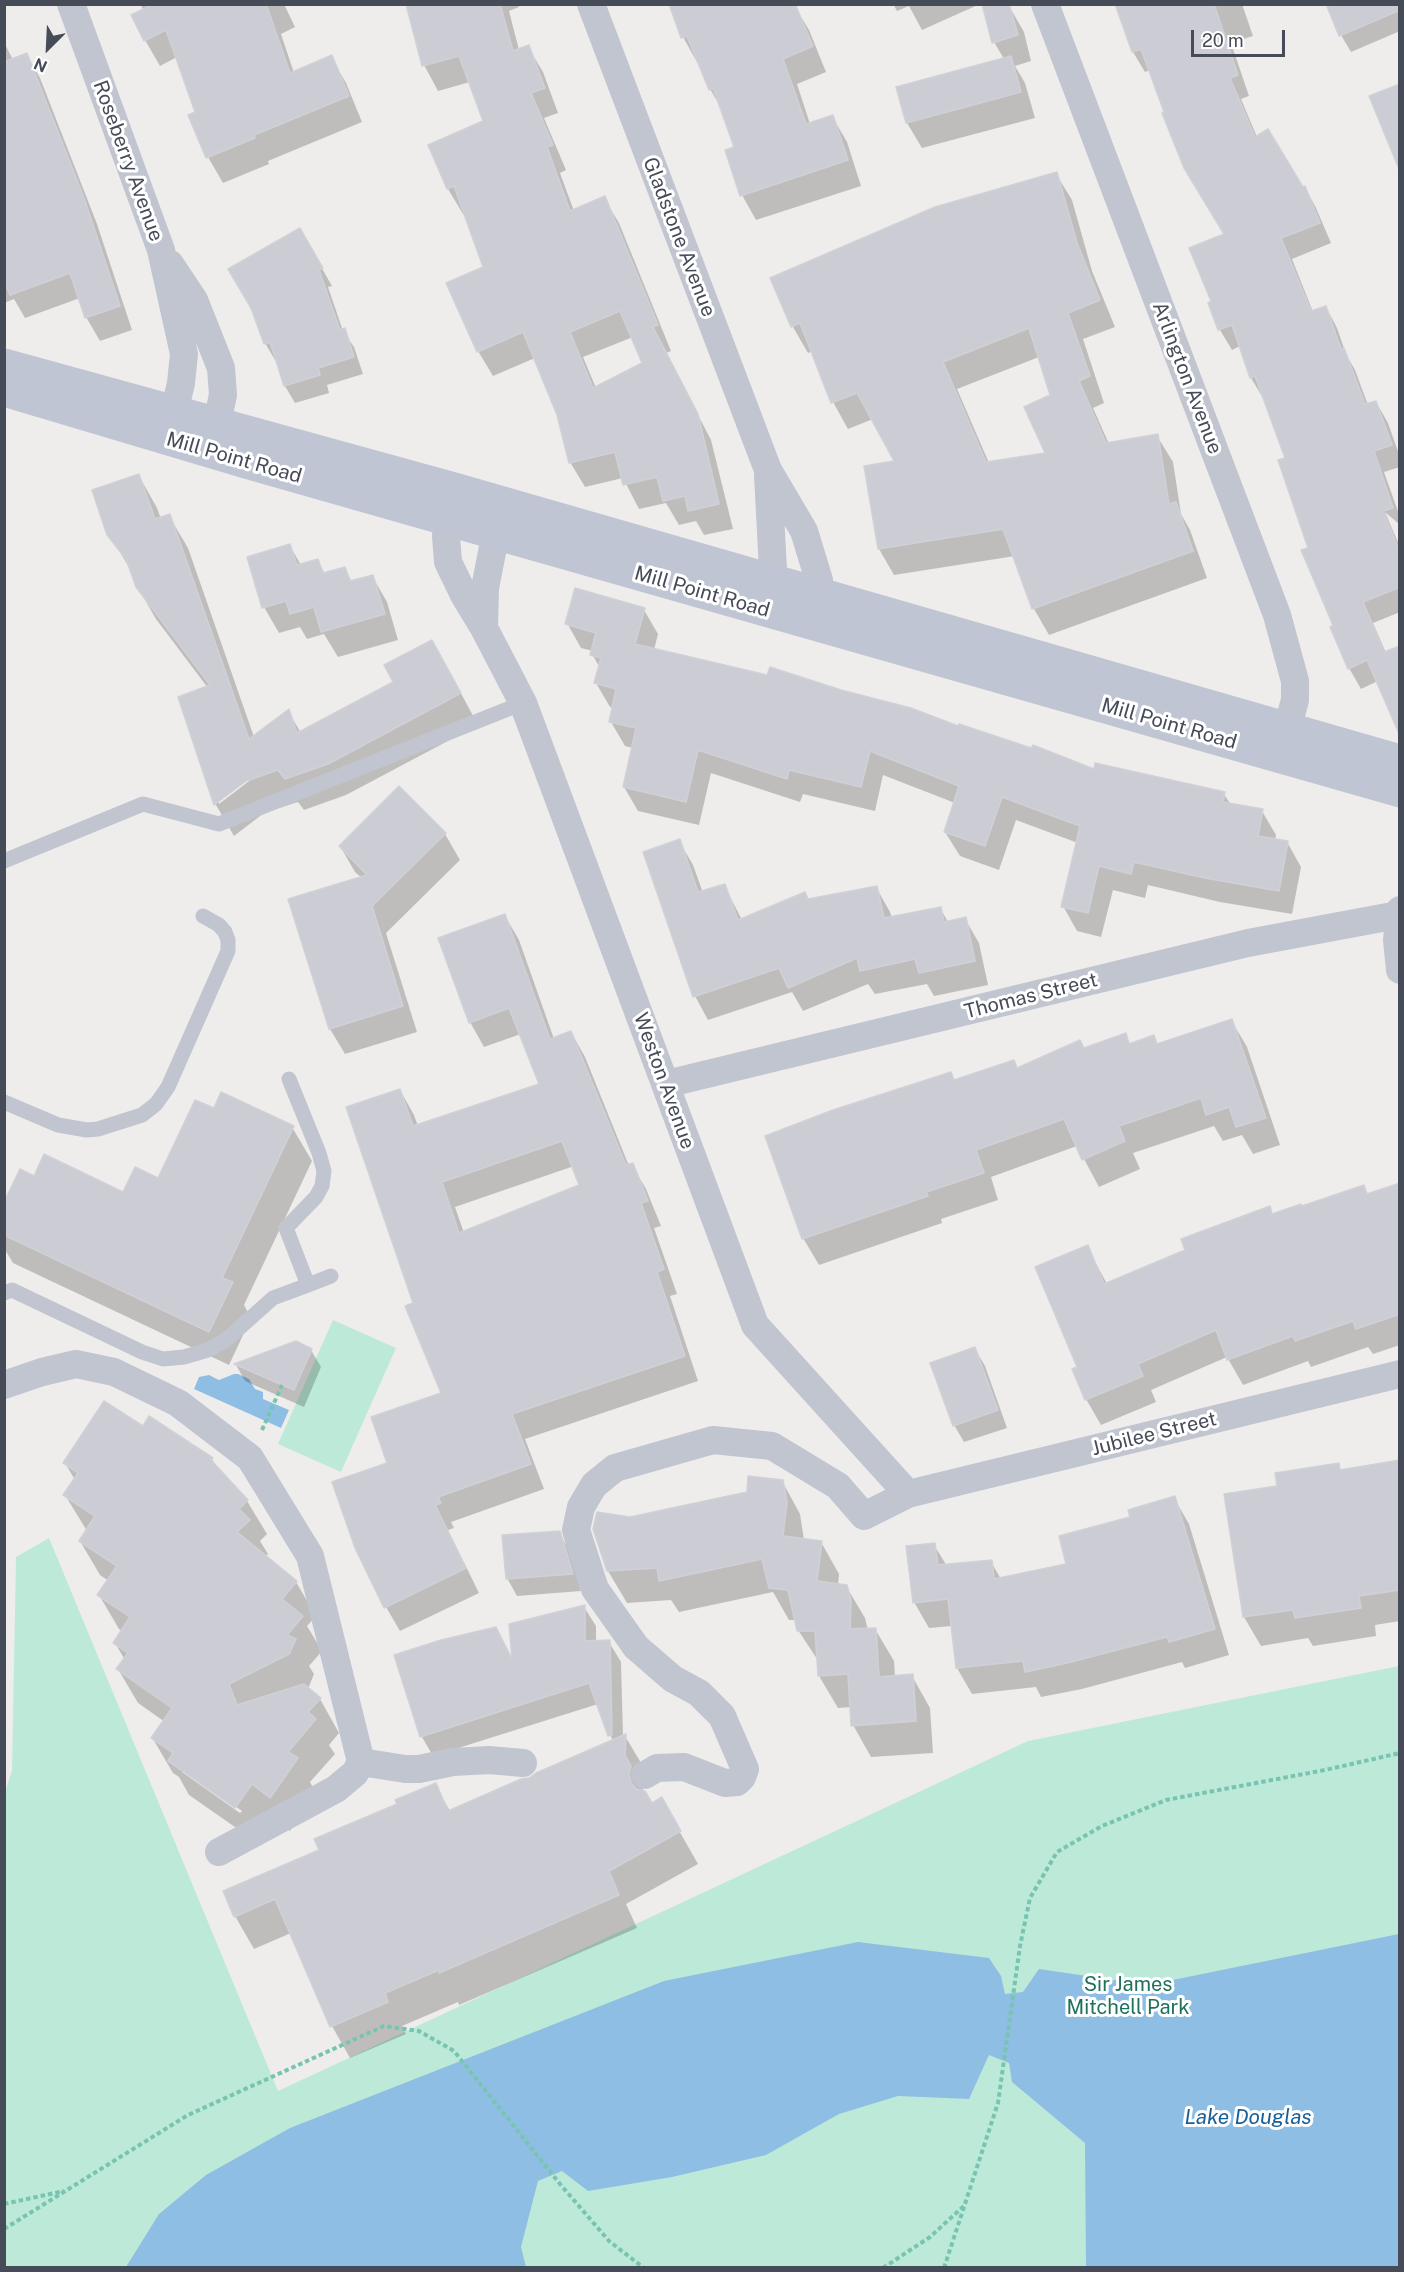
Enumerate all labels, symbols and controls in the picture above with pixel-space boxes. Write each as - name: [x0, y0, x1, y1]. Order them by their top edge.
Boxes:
- north arrow: [18, 18, 78, 78]
- scale bar: [1194, 18, 1288, 56]
- text: 20 m: [1202, 30, 1244, 51]
- text: N: [31, 54, 50, 76]
- street label: Roseberry Avenue: [88, 77, 168, 245]
- street label: Gladstone Avenue: [638, 154, 720, 320]
- street label: Arlington Avenue: [1147, 299, 1227, 457]
- street label: Mill Point Road: [164, 427, 304, 489]
- street label: Mill Point Road: [632, 561, 772, 623]
- street label: Mill Point Road: [1099, 693, 1239, 755]
- street label: Thomas Street: [962, 968, 1100, 1024]
- street label: Weston Avenue: [628, 1010, 700, 1152]
- street label: Jubilee Street: [1089, 1407, 1219, 1461]
- park label: Sir James Mitchell Park: [1066, 1973, 1190, 2020]
- water label: Lake Douglas: [1184, 2105, 1312, 2131]

